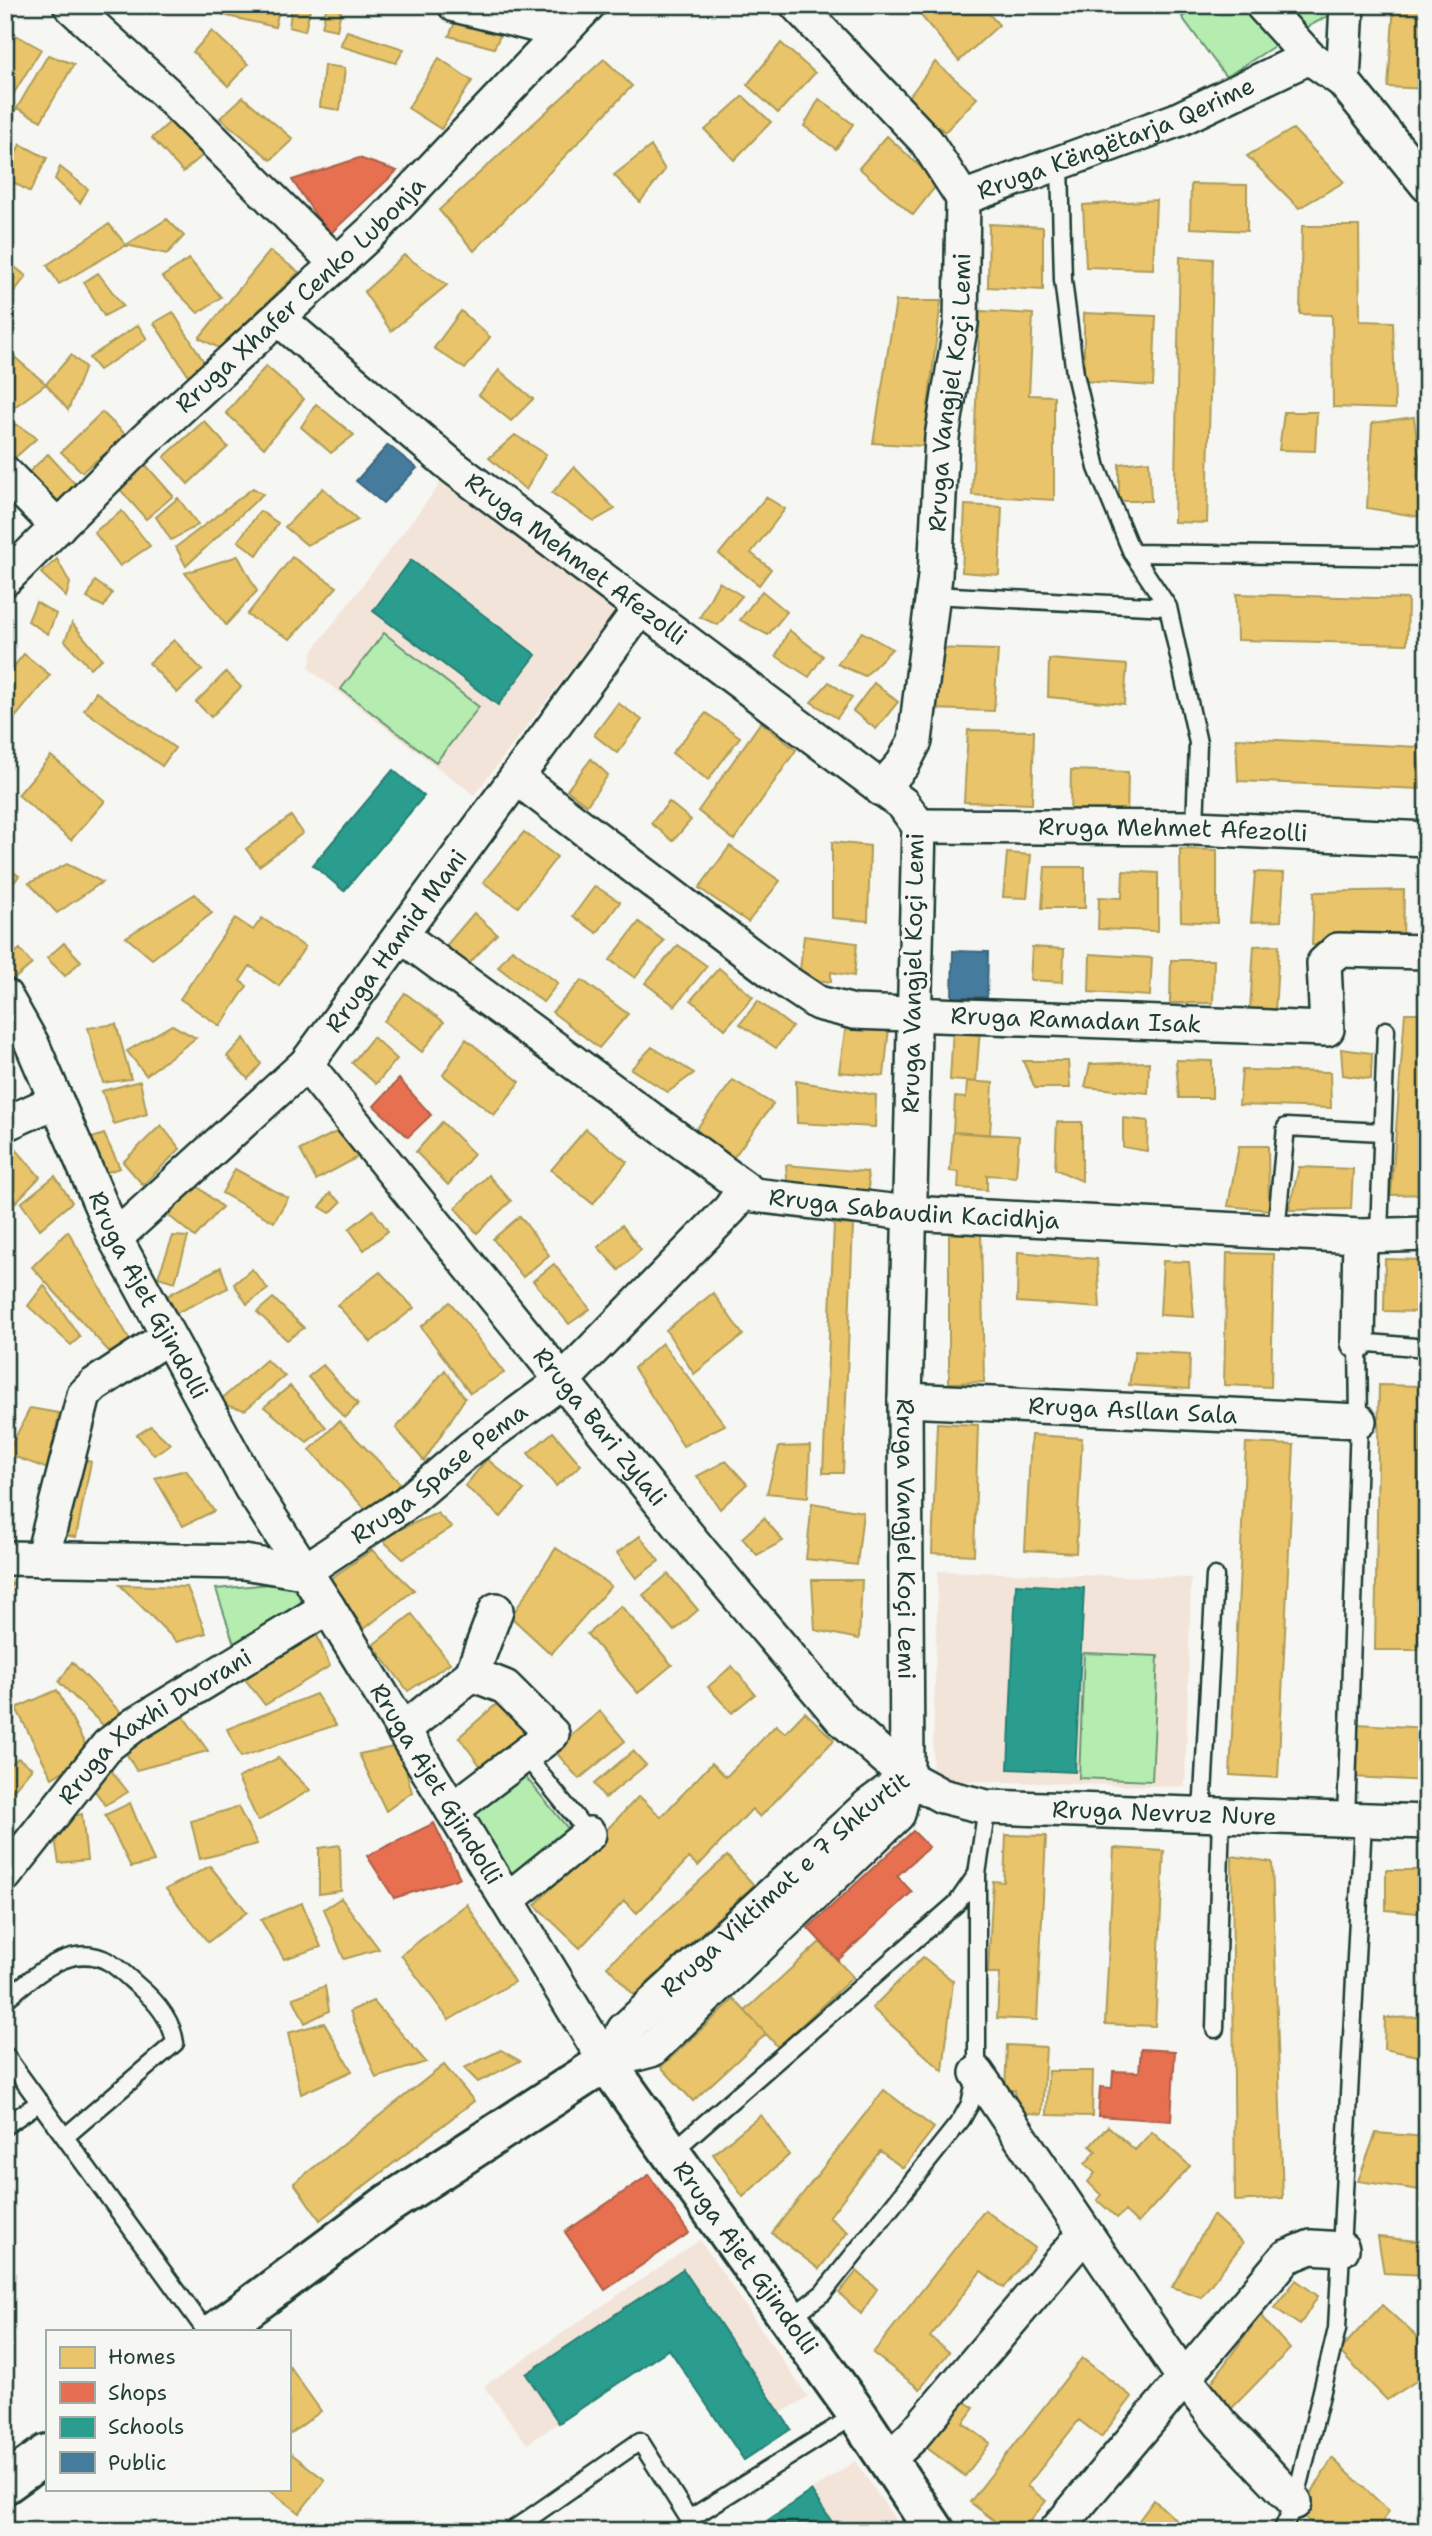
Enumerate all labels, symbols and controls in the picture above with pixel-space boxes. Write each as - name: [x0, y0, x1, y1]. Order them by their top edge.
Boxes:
- street label: Rruga Këngëtarja Qerime: [973, 69, 1260, 207]
- street label: Rruga Xhafer Cenko Lubonja: [169, 170, 433, 420]
- street label: Rruga Vangjel Koçi Lemi: [921, 253, 978, 533]
- street label: Rruga Mehmet Afezolli: [458, 465, 693, 653]
- street label: Rruga Mehmet Afezolli: [1038, 811, 1308, 849]
- street label: Rruga Vangjel Koçi Lemi: [895, 832, 931, 1114]
- street label: Rruga Hamid Mani: [318, 843, 474, 1039]
- street label: Rruga Ramadan Isak: [950, 999, 1202, 1040]
- street label: Rruga Sabaudin Kacidhja: [767, 1181, 1061, 1237]
- street label: Rruga Ajet Gjindolli: [81, 1186, 216, 1405]
- street label: Rruga Bari Zylali: [526, 1341, 674, 1513]
- street label: Rruga Asllan Sala: [1027, 1390, 1238, 1431]
- street label: Rruga Spase Pema: [345, 1396, 534, 1552]
- street label: Rruga Vangjel Koçi Lemi: [889, 1398, 922, 1680]
- street label: Rruga Xaxhi Dvorani: [51, 1641, 258, 1811]
- street label: Rruga Ajet Gjindolli: [362, 1677, 510, 1891]
- street label: Rruga Viktimat e 7 Shkurtit: [654, 1764, 916, 2004]
- street label: Rruga Nevruz Nure: [1051, 1793, 1277, 1833]
- street label: Rruga Ajet Gjindolli: [666, 2155, 826, 2361]
- legend: [46, 2330, 290, 2490]
- text: Homes: [108, 2343, 176, 2371]
- text: Shops: [108, 2379, 167, 2407]
- text: Schools: [108, 2413, 184, 2441]
- text: Public: [108, 2449, 167, 2477]

